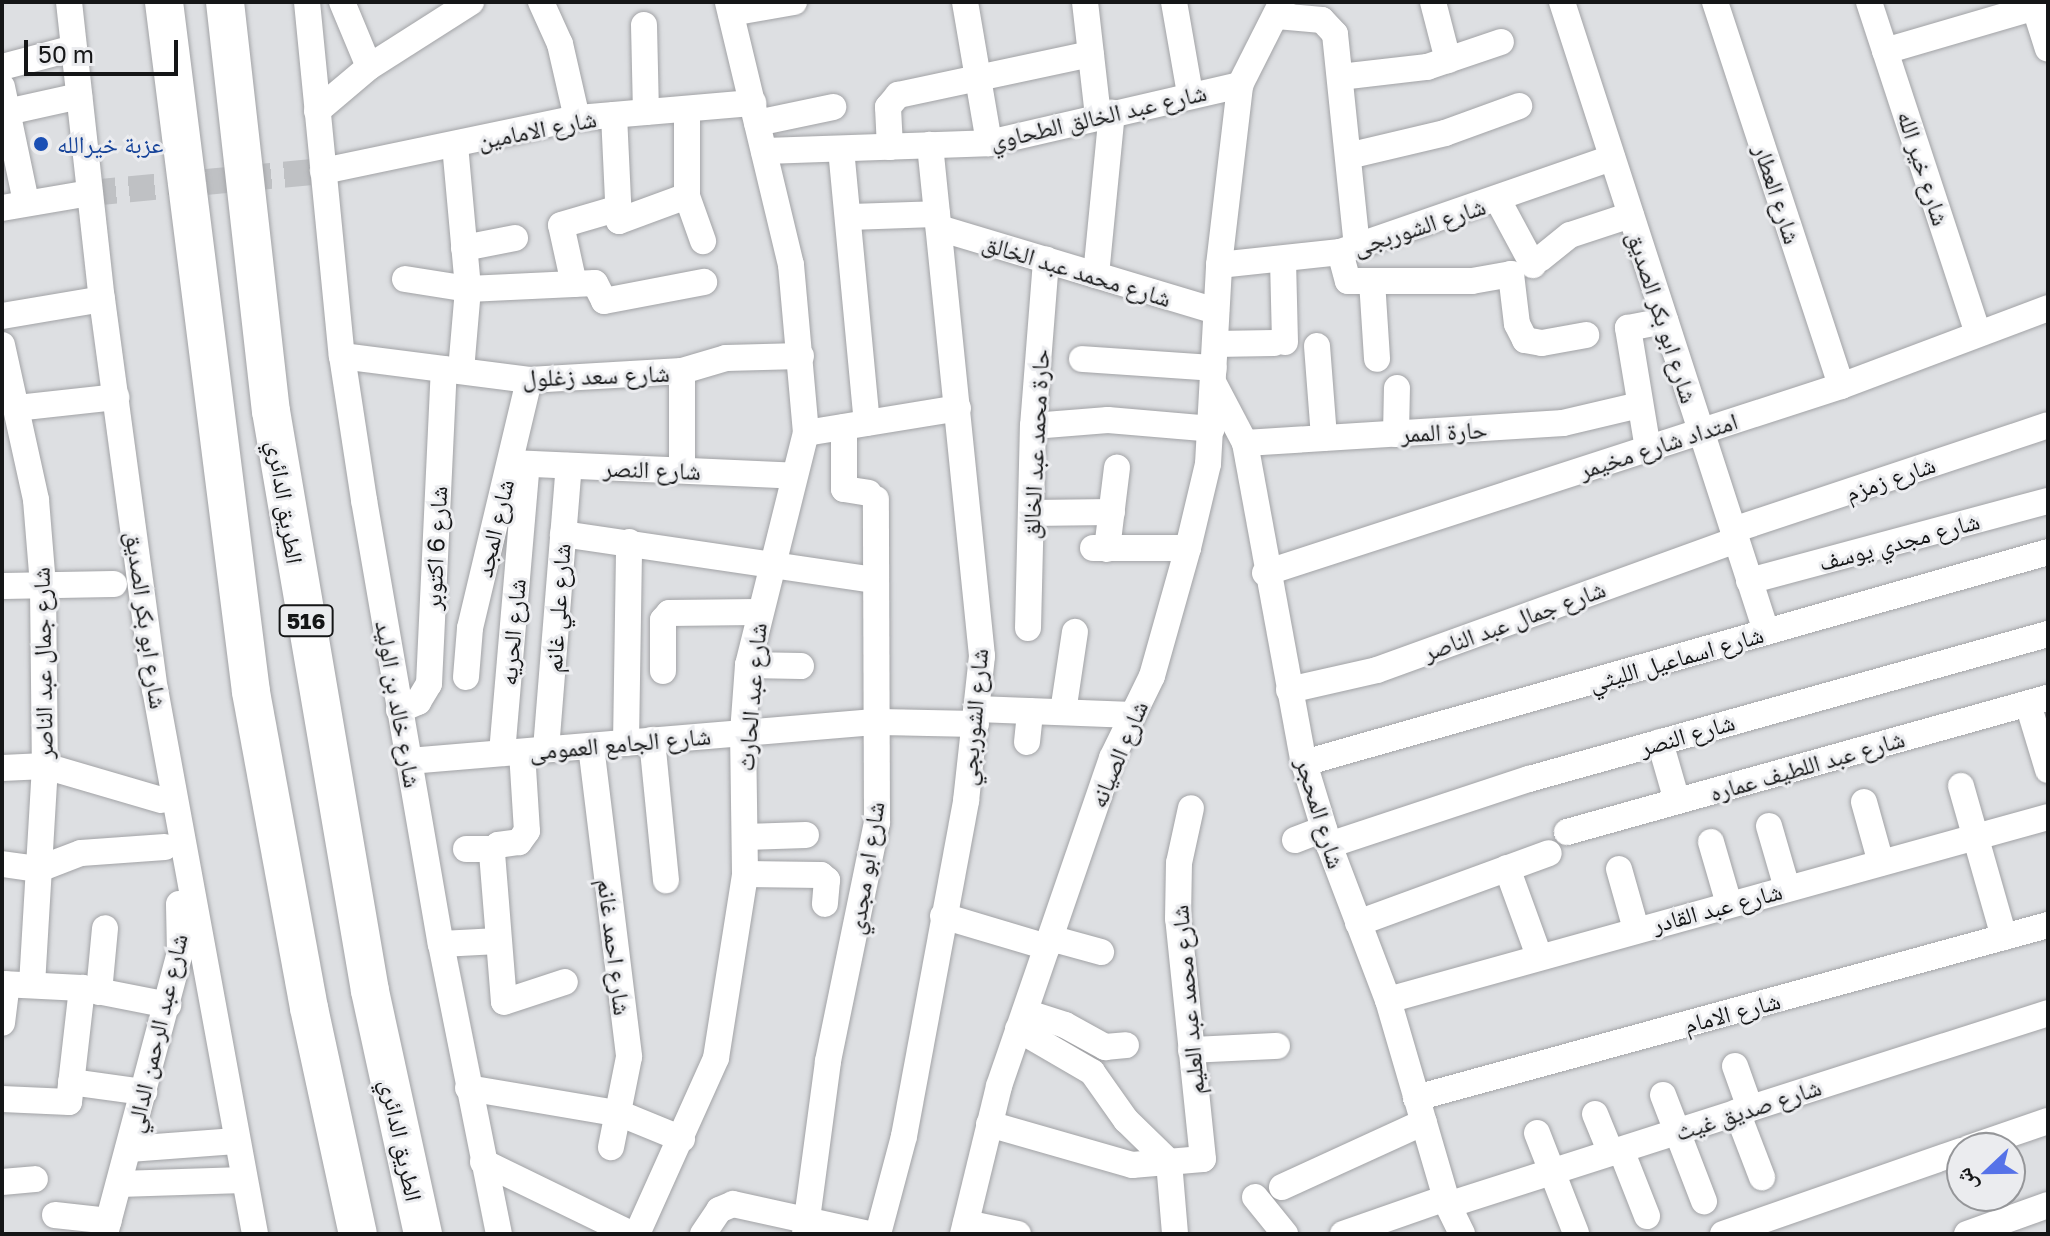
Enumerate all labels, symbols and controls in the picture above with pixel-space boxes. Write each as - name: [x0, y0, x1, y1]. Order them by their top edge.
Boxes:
- scale bar: [28, 24, 182, 74]
- text: 50 m: [38, 39, 94, 68]
- street label: شارع عبد الخالق الطحاوي: [987, 77, 1209, 155]
- street label: شارع الامامين: [475, 103, 599, 155]
- street label: شارع خير الله: [1892, 107, 1956, 229]
- place label: عزبة خيرالله: [57, 130, 163, 158]
- marker: عزبة خيرالله: [32, 135, 50, 153]
- street label: شارع العطار: [1748, 141, 1808, 247]
- street label: شارع الشوربجى: [1349, 191, 1489, 261]
- street label: شارع ابو بكر الصديق: [1622, 227, 1704, 407]
- street label: شارع محمد عبد الخالق: [979, 228, 1175, 312]
- street label: حارة محمد عبد الخالق: [1016, 348, 1054, 540]
- street label: شارع سعد زغلول: [522, 358, 670, 392]
- street label: امتداد شارع مخيمر: [1575, 406, 1741, 484]
- street label: حارة الممر: [1400, 414, 1488, 448]
- street label: الطريق الدائري: [262, 438, 310, 566]
- street label: شارع زمزم: [1841, 449, 1939, 507]
- street label: شارع النصر: [603, 453, 701, 485]
- street label: شارع المجد: [469, 476, 519, 580]
- street label: شارع 6 اكتوبر: [417, 485, 453, 611]
- street label: شارع مجدي يوسف: [1815, 506, 1983, 576]
- street label: شارع ابو بكر الصديق: [120, 529, 174, 711]
- street label: شارع علي غانم: [538, 542, 576, 674]
- street label: شارع جمال عبد الناصر: [26, 567, 58, 759]
- street label: شارع جمال عبد الناصر: [1419, 574, 1609, 666]
- street label: شارع الحريه: [493, 577, 531, 687]
- road number: 516: [278, 603, 334, 639]
- street label: شارع خالد بن الوليد: [370, 618, 428, 790]
- street label: شارع اسماعيل الليثي: [1585, 619, 1767, 697]
- street label: شارع عبد الحارث: [730, 622, 772, 772]
- street label: شارع الشوربجي: [953, 647, 993, 787]
- street label: شارع الصيانه: [1083, 696, 1153, 812]
- street label: شارع النصر: [1636, 707, 1738, 761]
- street label: شارع الجامع العمومى: [528, 721, 712, 765]
- street label: شارع عبد اللطيف عماره: [1706, 723, 1908, 807]
- street label: شارع المحجر: [1291, 754, 1351, 872]
- street label: شارع ابو مجدي: [840, 799, 890, 937]
- street label: شارع عبد القادر: [1649, 876, 1785, 938]
- street label: شارع احمد غانم: [592, 877, 638, 1017]
- street label: شارع محمد عبد العليم: [1164, 904, 1210, 1096]
- street label: شارع عبد الرحمن الدالي: [119, 931, 193, 1135]
- street label: شارع الامام: [1681, 985, 1783, 1039]
- street label: شارع صديق غيث: [1671, 1072, 1825, 1146]
- street label: الطريق الدائري: [375, 1076, 429, 1204]
- north arrow: [1946, 1132, 2026, 1212]
- text: ش: [1948, 1165, 1982, 1196]

